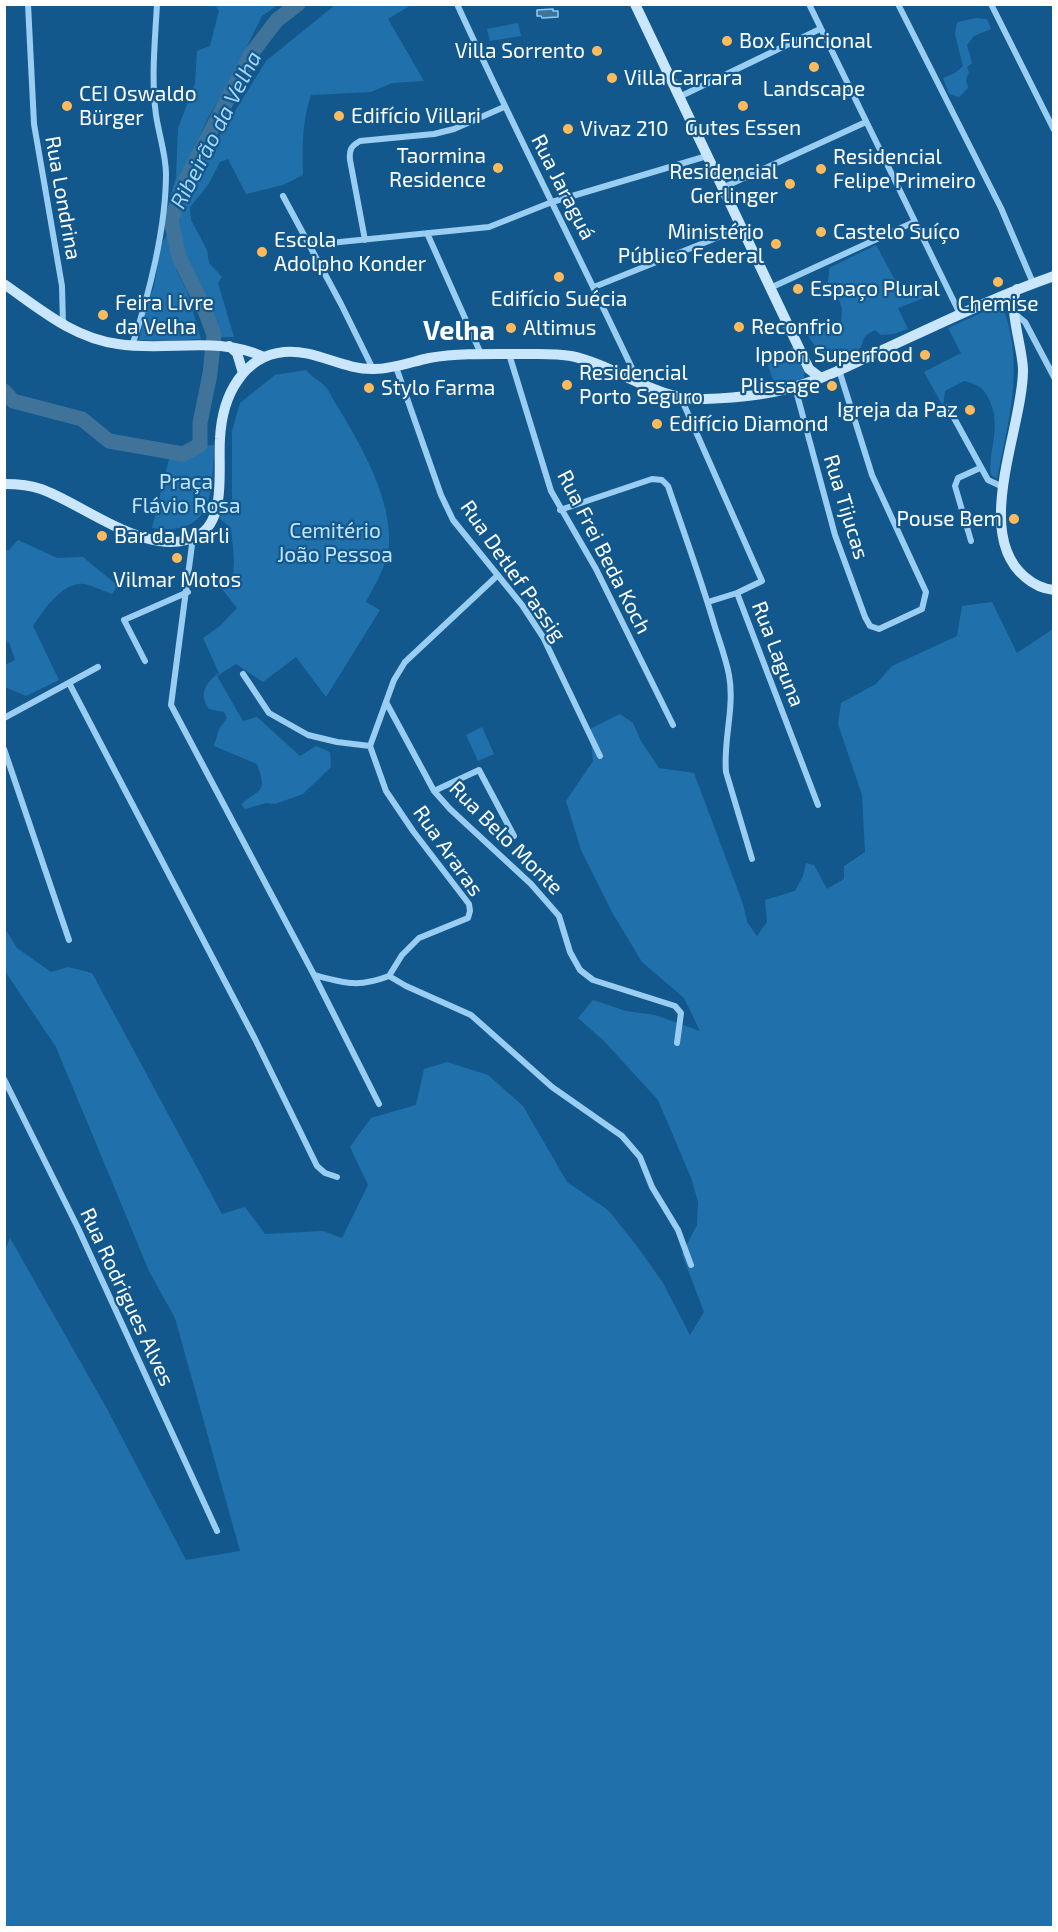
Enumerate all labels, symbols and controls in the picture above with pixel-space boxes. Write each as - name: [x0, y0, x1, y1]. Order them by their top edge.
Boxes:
- place label: Box Funcional: [739, 28, 872, 54]
- marker: Box Funcional: [720, 34, 734, 48]
- place label: Villa Sorrento: [455, 38, 585, 64]
- marker: Villa Sorrento: [590, 44, 604, 58]
- water label: Ribeirão da Velha: [165, 47, 267, 213]
- marker: Landscape: [807, 60, 821, 74]
- place label: Villa Carrara: [624, 65, 743, 91]
- marker: Villa Carrara: [605, 71, 619, 85]
- place label: Landscape: [763, 76, 865, 102]
- place label: CEI Oswaldo Bürger: [79, 81, 197, 131]
- marker: CEI Oswaldo Bürger: [60, 99, 74, 113]
- marker: Gutes Essen: [736, 99, 750, 113]
- place label: Edifício Villari: [351, 103, 481, 129]
- marker: Edifício Villari: [332, 109, 346, 123]
- place label: Gutes Essen: [685, 115, 801, 141]
- place label: Vivaz 210: [580, 116, 669, 142]
- marker: Vivaz 210: [561, 122, 575, 136]
- street label: Rua Jaraguá: [526, 130, 600, 244]
- street label: Rua Londrina: [40, 134, 86, 262]
- place label: Taormina Residence: [389, 143, 486, 193]
- place label: Residencial Felipe Primeiro: [833, 144, 976, 194]
- place label: Residencial Gerlinger: [669, 159, 778, 209]
- marker: Taormina Residence: [491, 161, 505, 175]
- marker: Residencial Felipe Primeiro: [814, 162, 828, 176]
- marker: Residencial Gerlinger: [783, 177, 797, 191]
- place label: Ministério Público Federal: [618, 219, 764, 269]
- place label: Castelo Suíço: [833, 219, 960, 245]
- marker: Castelo Suíço: [814, 225, 828, 239]
- place label: Escola Adolpho Konder: [274, 227, 426, 277]
- marker: Ministério Público Federal: [769, 237, 783, 251]
- marker: Escola Adolpho Konder: [255, 245, 269, 259]
- marker: Edifício Suécia: [552, 270, 566, 284]
- marker: Chemise: [991, 275, 1005, 289]
- place label: Espaço Plural: [810, 276, 940, 302]
- marker: Espaço Plural: [791, 282, 805, 296]
- place label: Edifício Suécia: [491, 286, 627, 312]
- place label: Feira Livre da Velha: [115, 290, 214, 340]
- place label: Chemise: [958, 291, 1038, 317]
- marker: Feira Livre da Velha: [96, 308, 110, 322]
- place label: Reconfrio: [751, 314, 843, 340]
- district label: Velha: [423, 315, 495, 347]
- place label: Altimus: [523, 315, 596, 341]
- marker: Reconfrio: [732, 320, 746, 334]
- marker: Altimus: [504, 321, 518, 335]
- place label: Ippon Superfood: [755, 342, 913, 368]
- marker: Ippon Superfood: [918, 348, 932, 362]
- place label: Residencial Porto Seguro: [579, 360, 703, 410]
- place label: Plissage: [740, 373, 820, 399]
- place label: Stylo Farma: [381, 375, 495, 401]
- marker: Residencial Porto Seguro: [560, 378, 574, 392]
- marker: Plissage: [825, 379, 839, 393]
- marker: Stylo Farma: [362, 381, 376, 395]
- place label: Igreja da Paz: [837, 397, 958, 423]
- marker: Igreja da Paz: [963, 403, 977, 417]
- place label: Edifício Diamond: [669, 411, 829, 437]
- marker: Edifício Diamond: [650, 417, 664, 431]
- street label: Rua Tijucas: [818, 452, 874, 562]
- street label: Rua Frei Beda Koch: [552, 466, 656, 638]
- park label: Praça Flávio Rosa: [131, 469, 241, 519]
- street label: Rua Detlef Passig: [455, 496, 571, 646]
- place label: Pouse Bem: [897, 506, 1002, 532]
- marker: Pouse Bem: [1007, 512, 1021, 526]
- park label: Cemitério João Pessoa: [277, 518, 393, 568]
- place label: Bar da Marli: [114, 523, 230, 549]
- marker: Bar da Marli: [95, 529, 109, 543]
- marker: Vilmar Motos: [170, 551, 184, 565]
- place label: Vilmar Motos: [113, 567, 241, 593]
- street label: Rua Laguna: [746, 598, 810, 710]
- street label: Rua Belo Monte: [444, 776, 568, 900]
- street label: Rua Araras: [408, 801, 488, 901]
- street label: Rua Rodrigues Alves: [75, 1204, 179, 1390]

